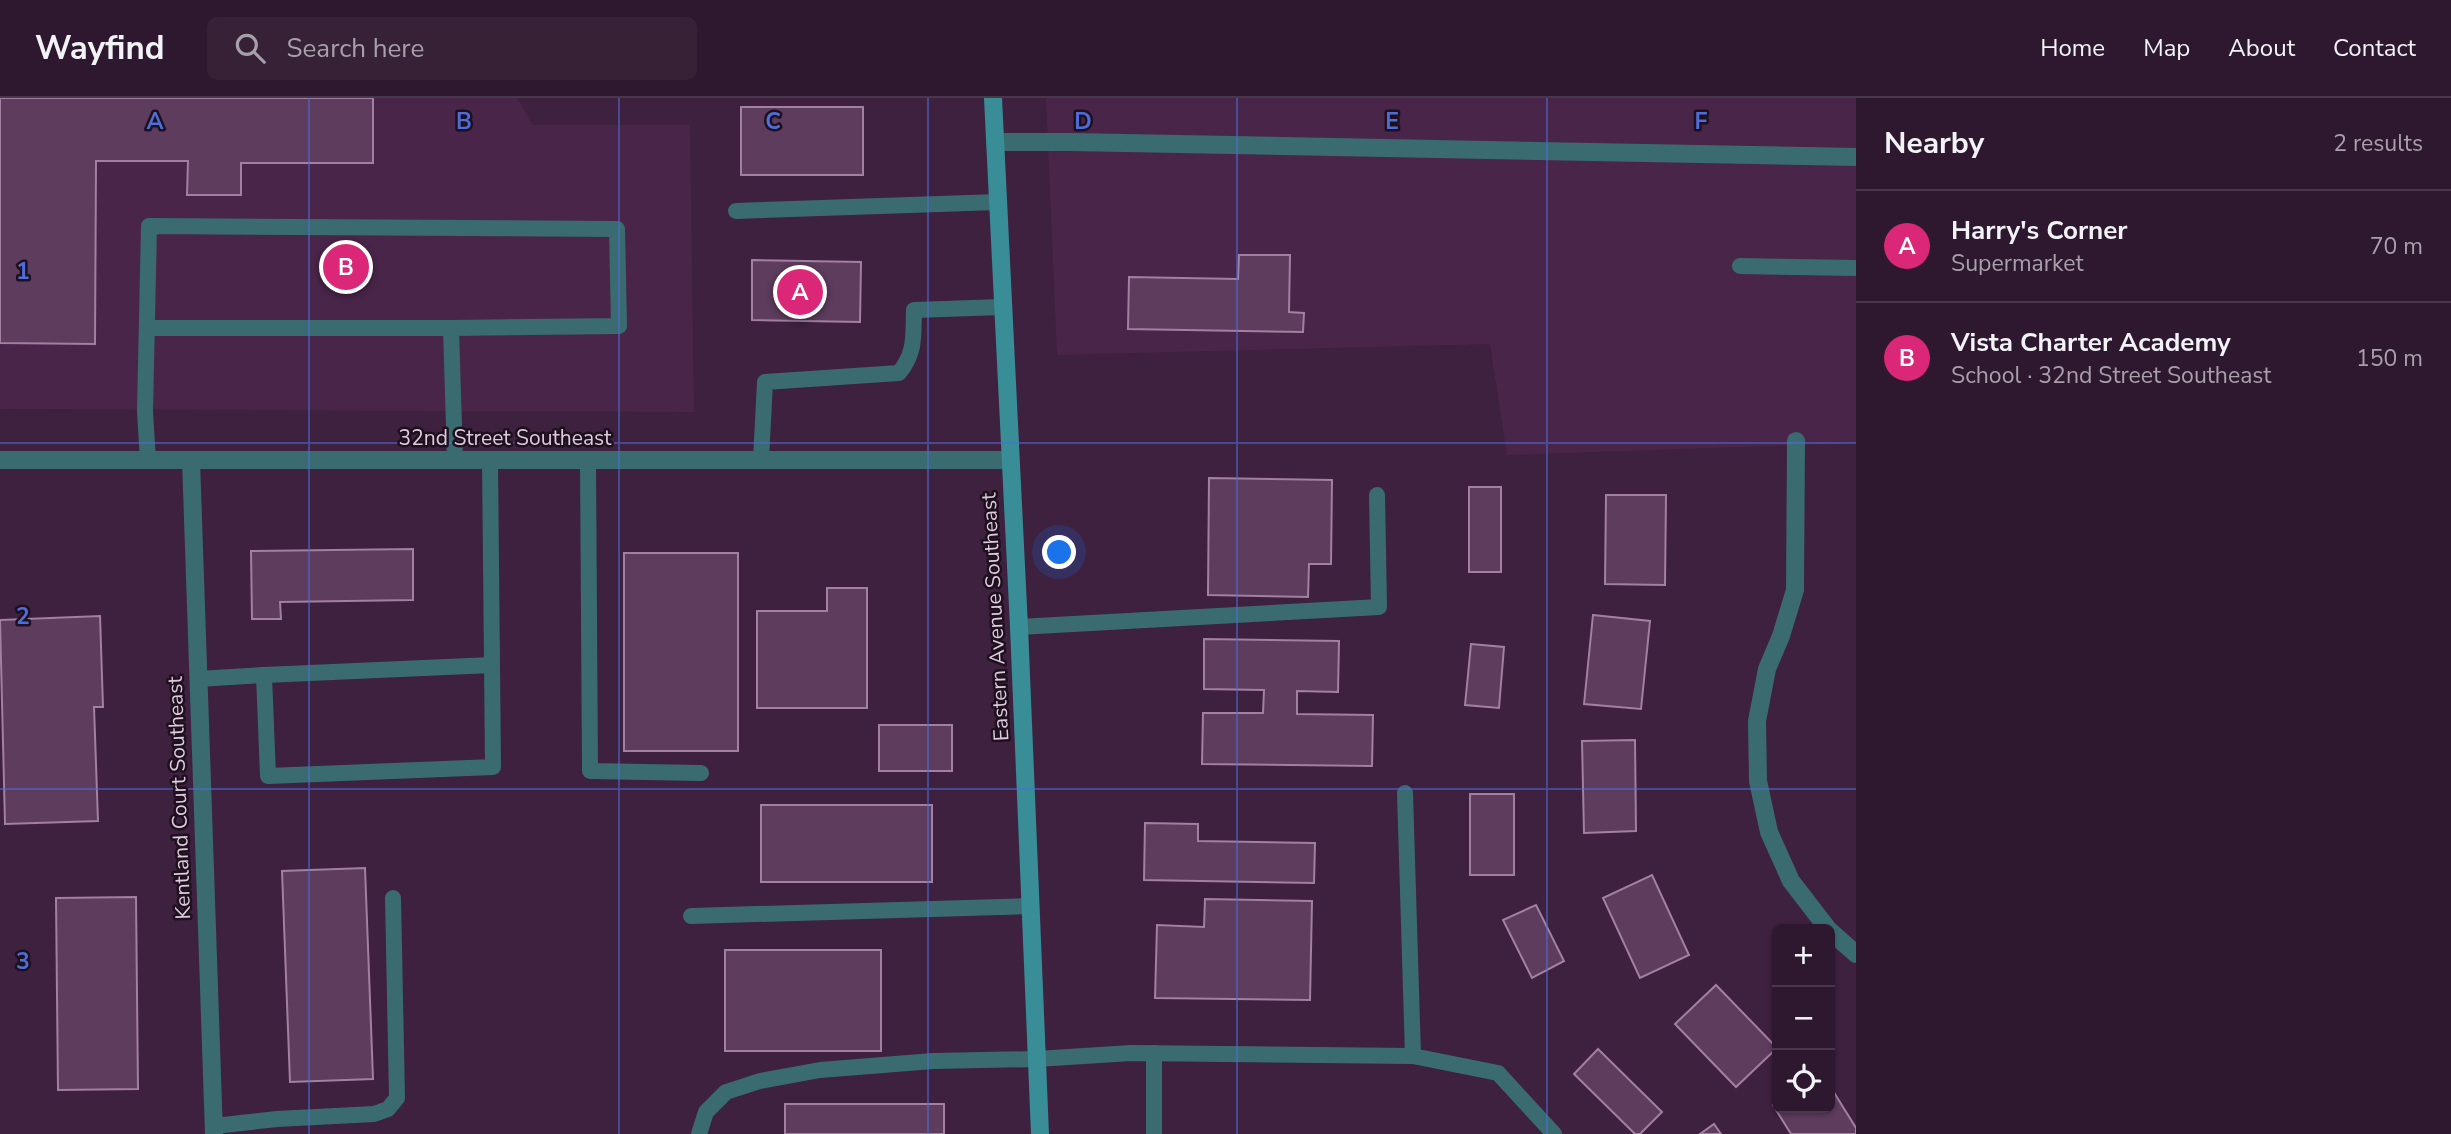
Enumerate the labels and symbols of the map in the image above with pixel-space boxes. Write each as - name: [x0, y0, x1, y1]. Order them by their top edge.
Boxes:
- text: A: [146, 106, 164, 137]
- text: B: [456, 106, 472, 137]
- text: C: [765, 106, 781, 137]
- text: D: [1074, 106, 1092, 137]
- text: E: [1385, 106, 1399, 137]
- text: F: [1695, 106, 1708, 137]
- pin: B: [323, 241, 369, 293]
- text: 1: [16, 256, 30, 287]
- pin: A: [777, 266, 823, 318]
- street label: 32nd Street Southeast: [399, 424, 612, 452]
- street label: Eastern Avenue Southeast: [974, 491, 1015, 742]
- your location: [1042, 535, 1076, 569]
- text: 2: [16, 601, 30, 632]
- street label: Kentland Court Southeast: [161, 675, 197, 920]
- text: 3: [16, 946, 30, 977]

